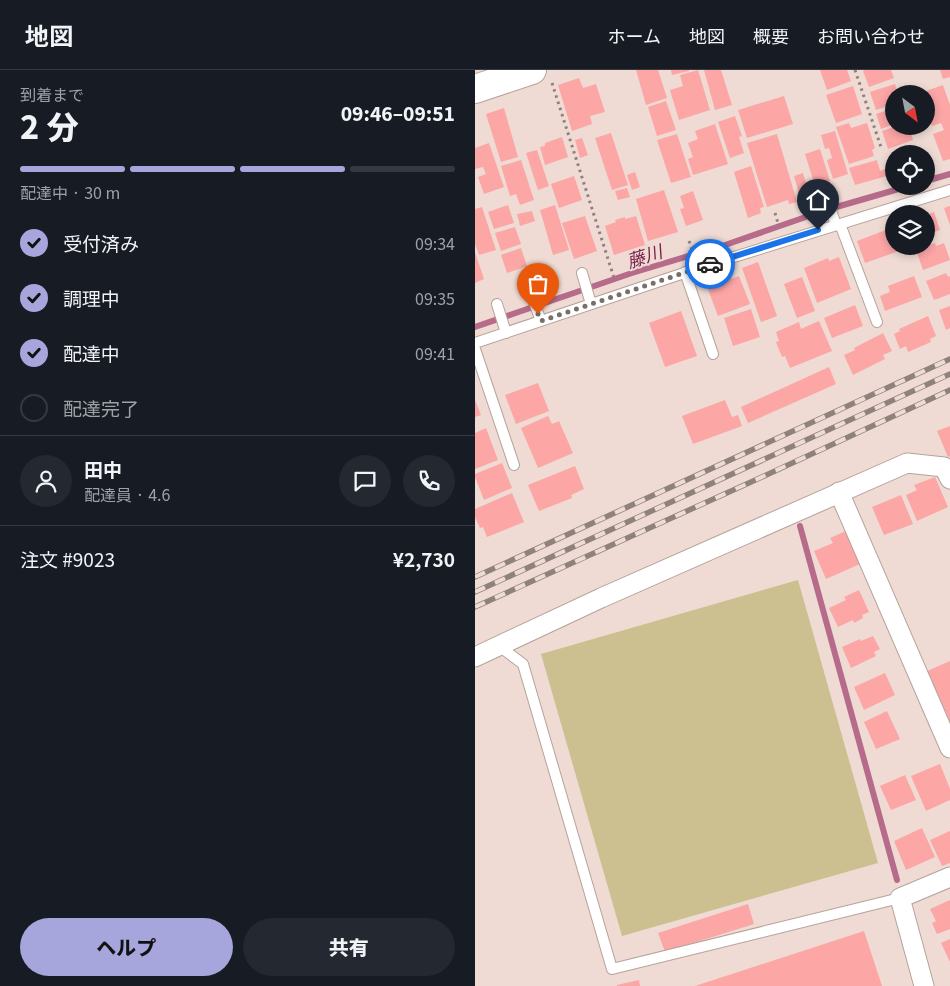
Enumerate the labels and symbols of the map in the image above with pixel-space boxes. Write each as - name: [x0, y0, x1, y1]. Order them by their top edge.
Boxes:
- north arrow: [885, 85, 935, 135]
- pin: [797, 179, 839, 230]
- water label: 藤川: [623, 236, 667, 273]
- courier: [685, 239, 735, 289]
- pin: [517, 263, 559, 314]

